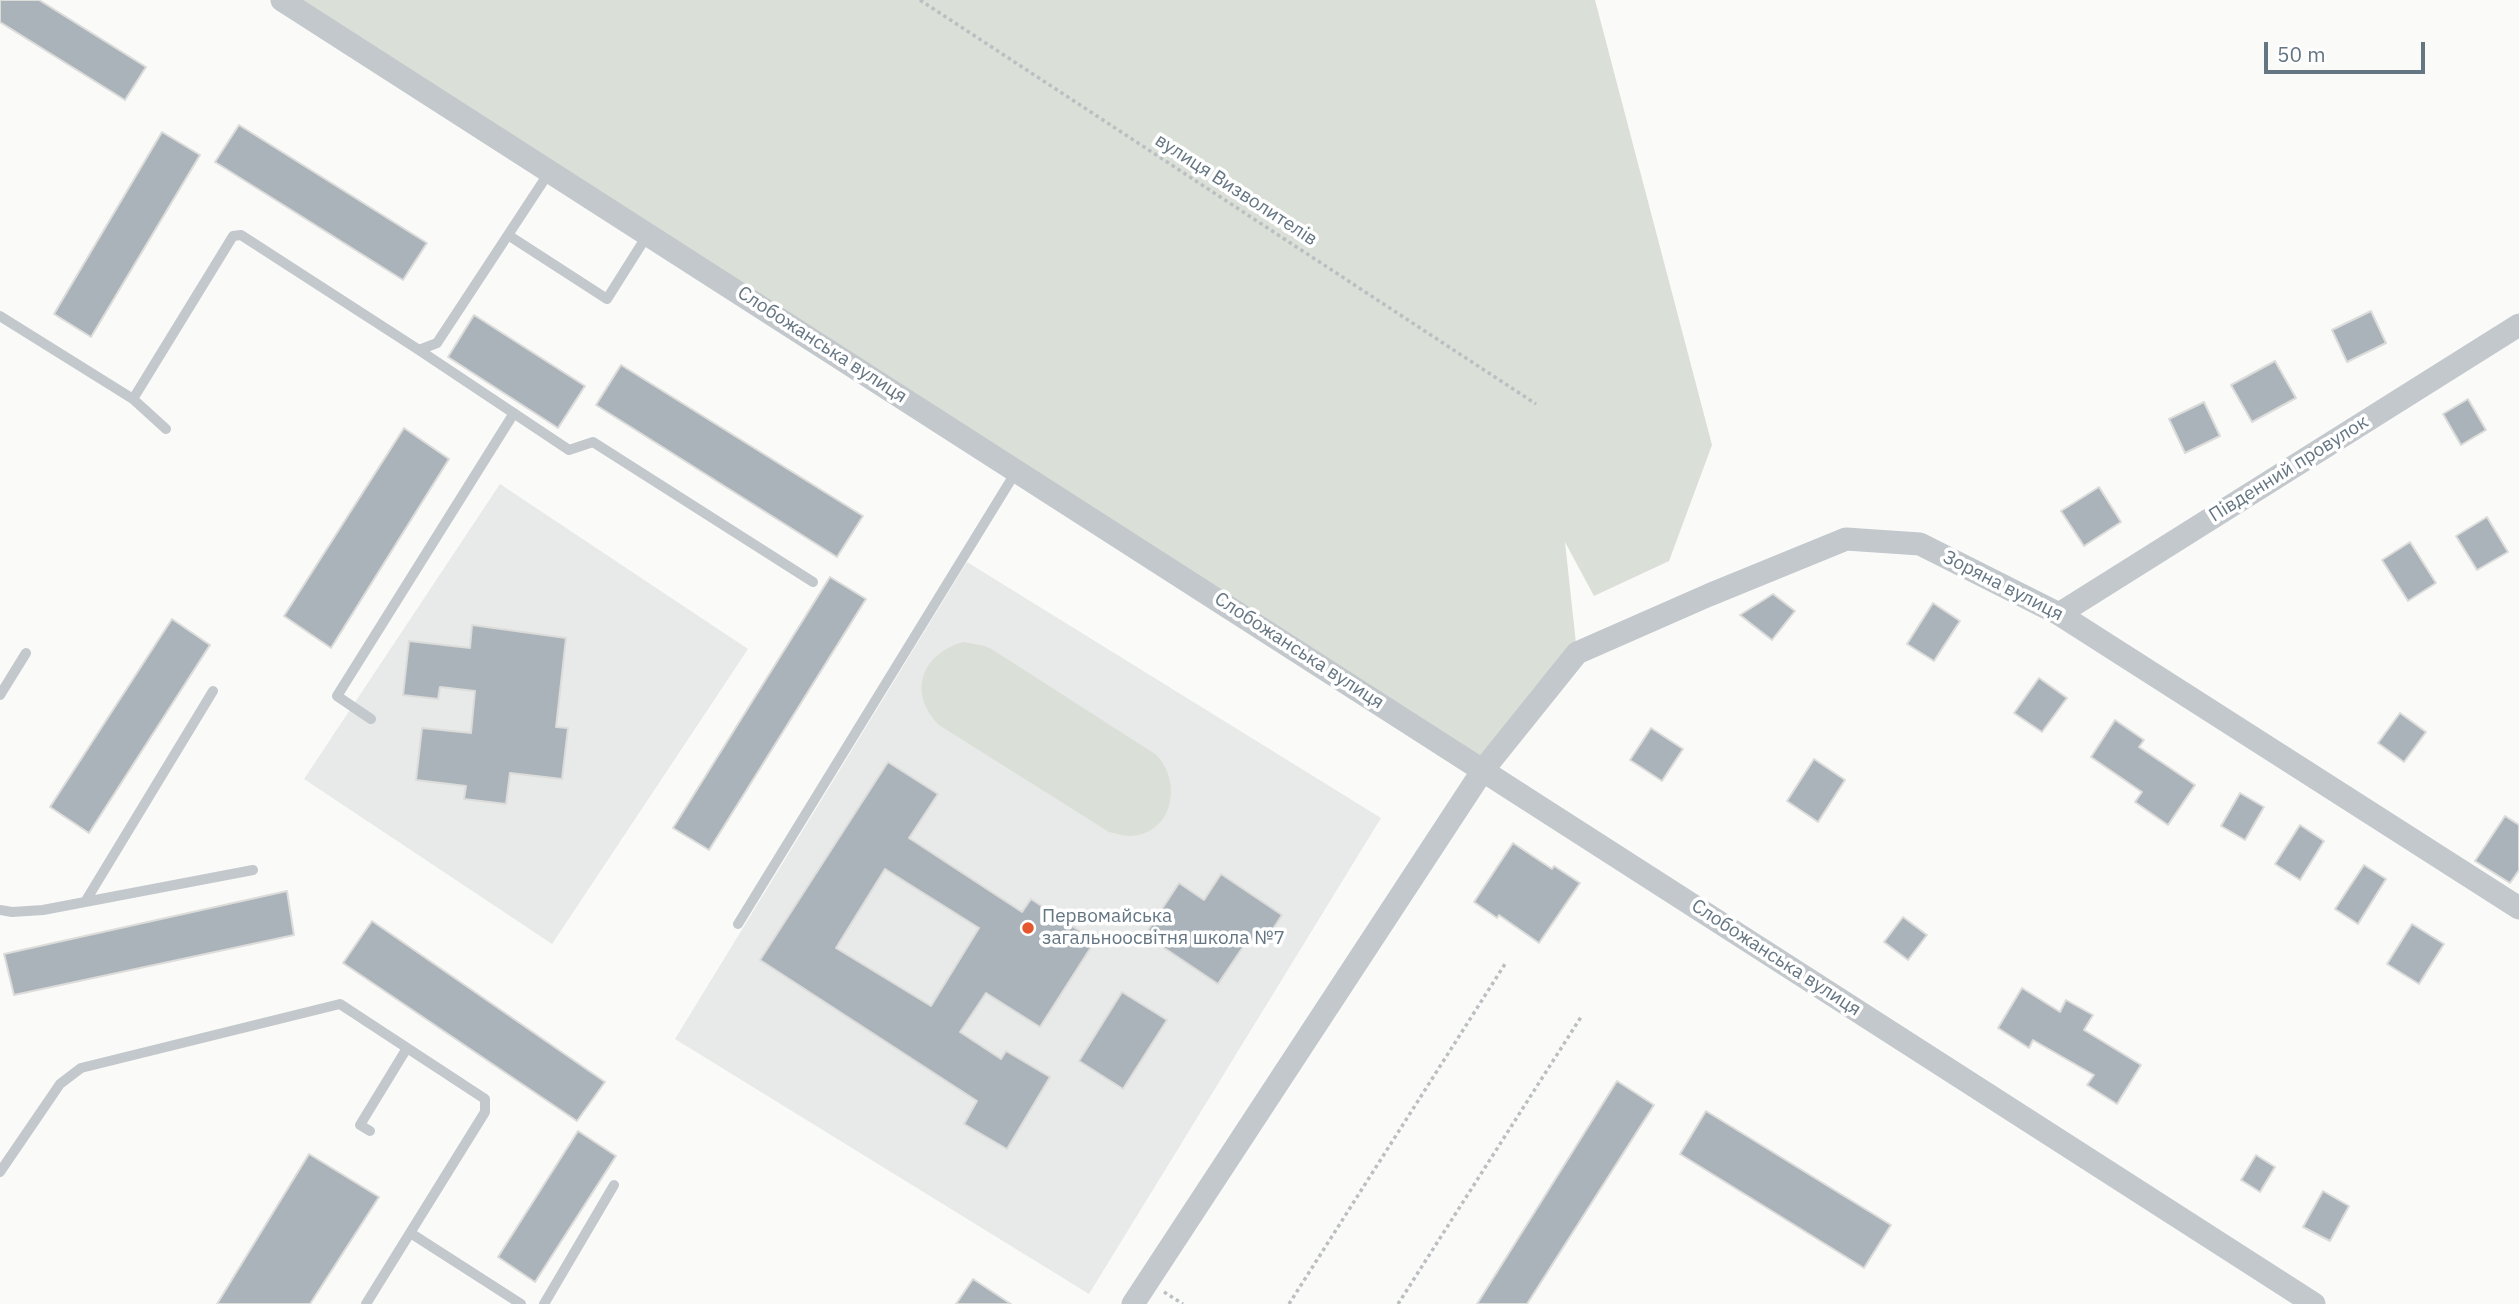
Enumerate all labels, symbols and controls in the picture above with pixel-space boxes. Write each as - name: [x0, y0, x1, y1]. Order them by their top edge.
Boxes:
- scale bar: [2267, 28, 2428, 72]
- text: 50 m: [2277, 40, 2326, 68]
- street label: вулиця Визволителів: [1151, 129, 1321, 251]
- street label: Слобожанська вулиця: [733, 282, 911, 408]
- street label: Південний провулок: [2205, 411, 2373, 527]
- street label: Зоряна вулиця: [1939, 546, 2067, 626]
- street label: Слобожанська вулиця: [1210, 588, 1388, 714]
- street label: Слобожанська вулиця: [1687, 895, 1865, 1021]
- place label: Первомайська загальноосвітня школа №7: [1042, 906, 1285, 950]
- marker: Первомайська загальноосвітня школа №7: [1020, 920, 1036, 936]

